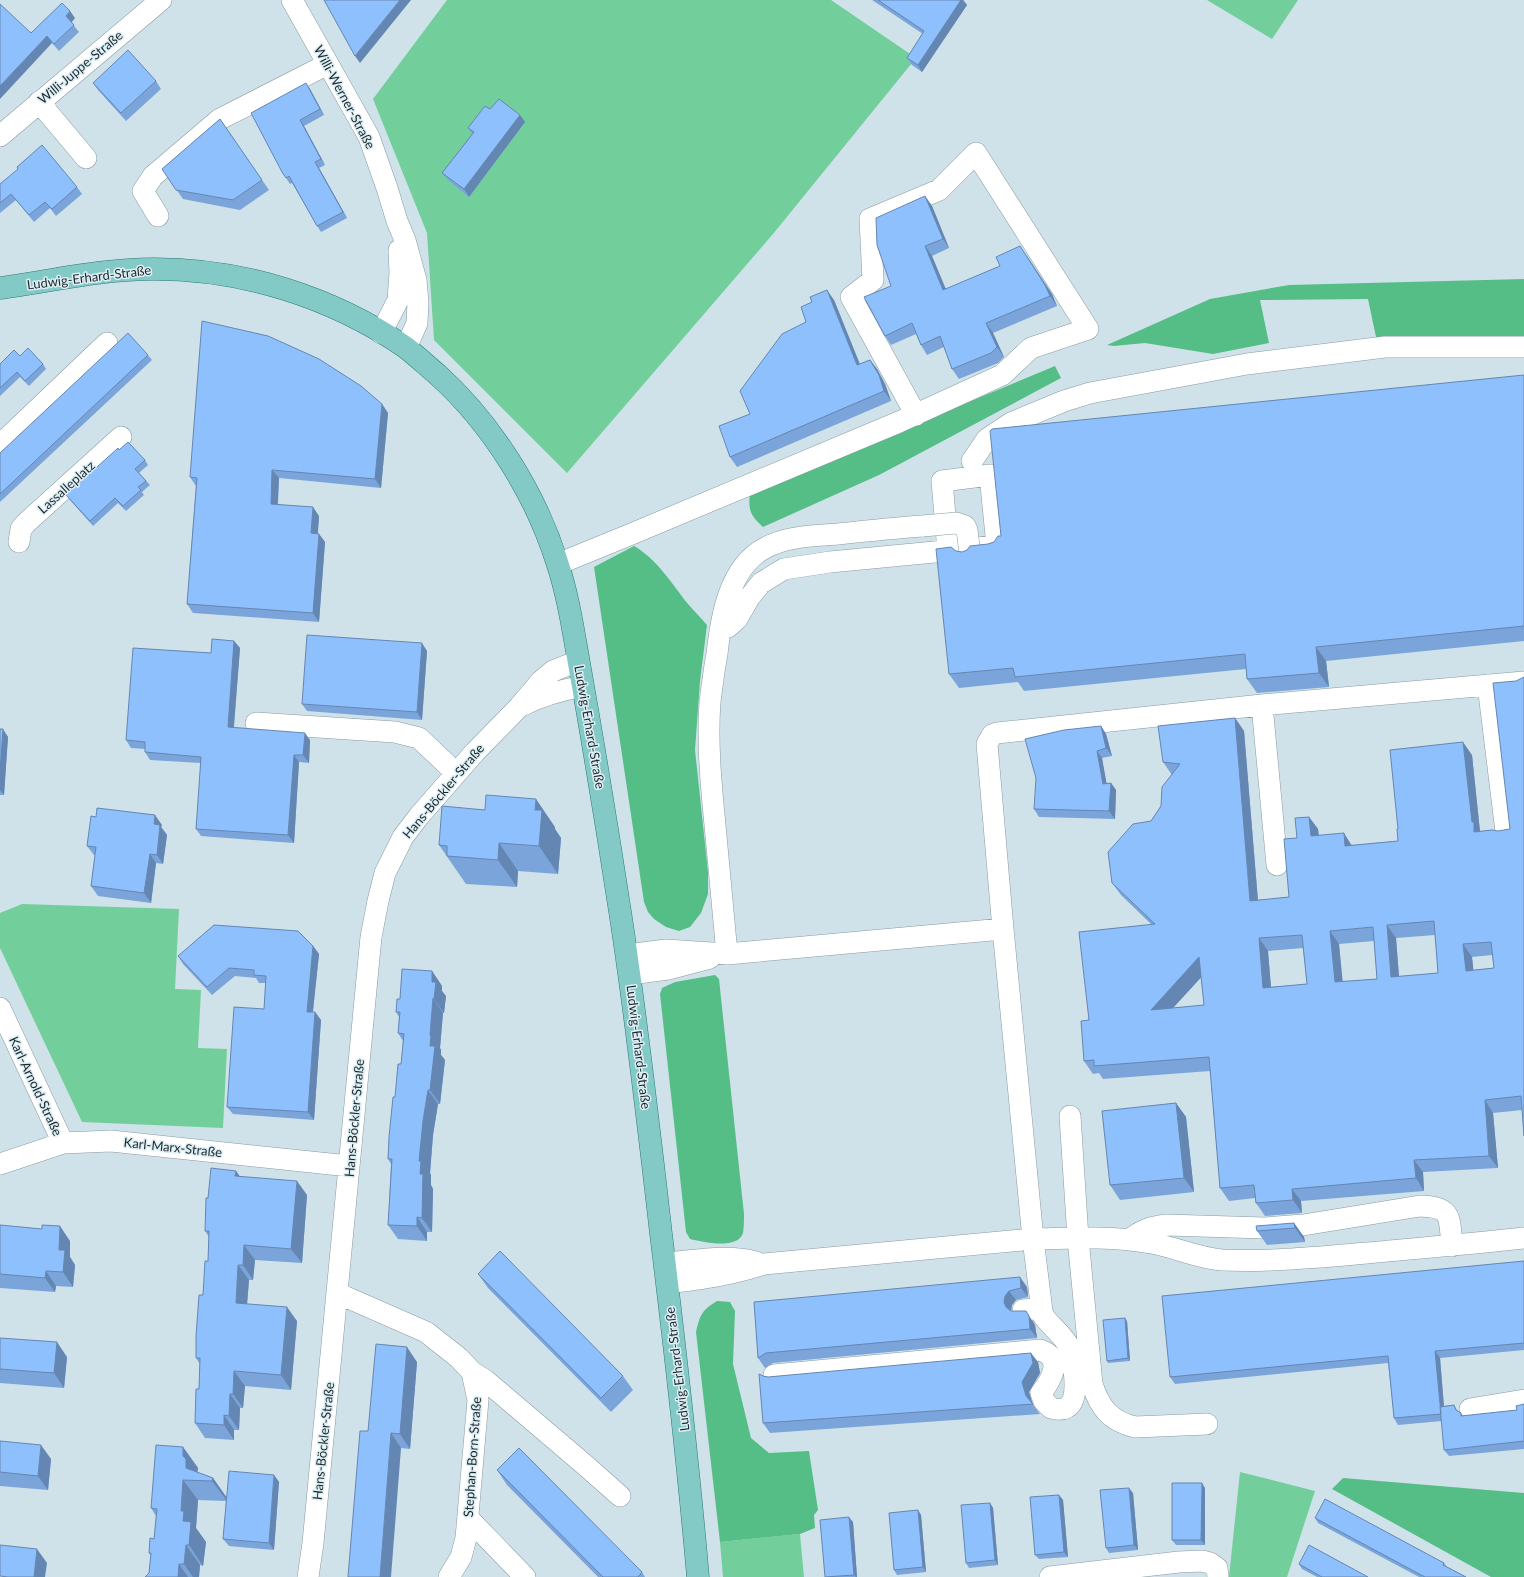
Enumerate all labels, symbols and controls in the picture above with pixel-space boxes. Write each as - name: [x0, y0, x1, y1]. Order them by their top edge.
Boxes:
- street label: Willi-Juppe-Straße: [34, 27, 126, 107]
- street label: Willi-Werner-Straße: [311, 42, 379, 152]
- street label: Ludwig-Erhard-Straße: [26, 261, 152, 293]
- street label: Lassalleplatz: [34, 457, 98, 517]
- street label: Ludwig-Erhard-Straße: [571, 664, 609, 790]
- street label: Hans-Böckler-Straße: [399, 740, 487, 842]
- street label: Ludwig-Erhard-Straße: [623, 984, 655, 1110]
- street label: Karl-Arnold-Straße: [6, 1034, 66, 1138]
- street label: Hans-Böckler-Straße: [341, 1058, 367, 1178]
- street label: Karl-Marx-Straße: [123, 1134, 223, 1160]
- street label: Ludwig-Erhard-Straße: [661, 1306, 693, 1432]
- street label: Hans-Böckler-Straße: [309, 1381, 337, 1501]
- street label: Stephan-Born-Straße: [460, 1396, 484, 1518]

